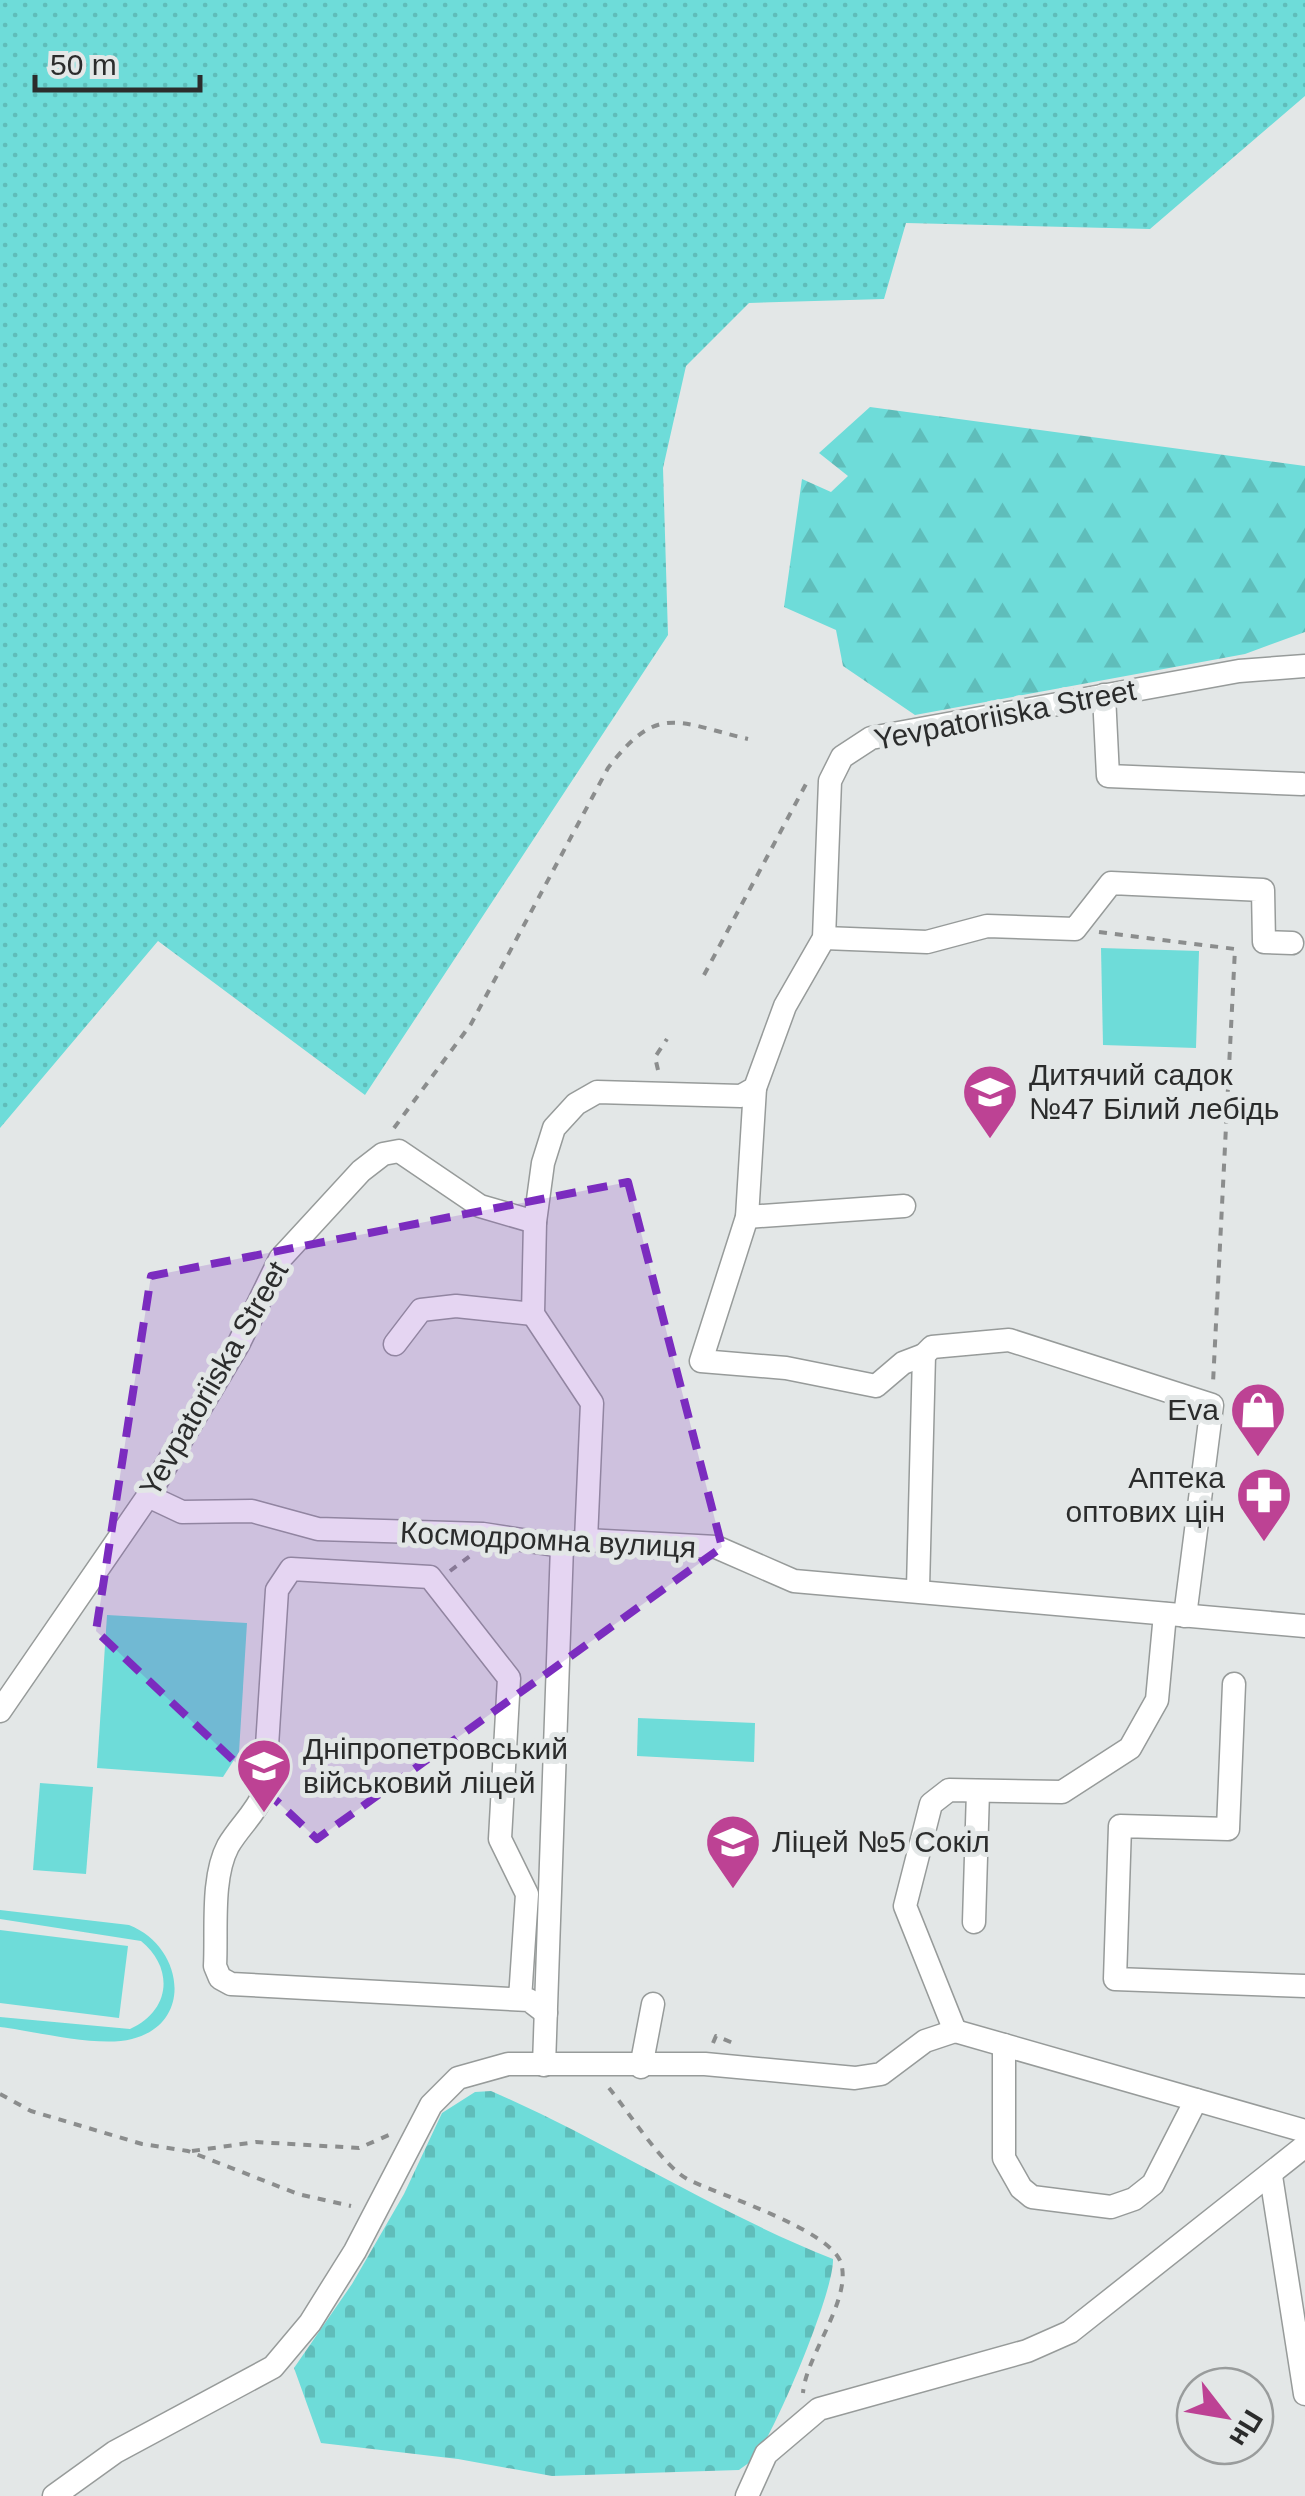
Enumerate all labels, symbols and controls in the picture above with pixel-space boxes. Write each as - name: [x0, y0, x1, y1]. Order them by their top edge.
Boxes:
- scale bar: [35, 30, 200, 92]
- text: 50 m: [50, 48, 117, 81]
- street label: Yevpatoriiska Street: [871, 673, 1139, 756]
- place label: Дитячий садок №47 Білий лебідь: [1029, 1058, 1279, 1125]
- school or university icon: Дитячий садок №47 Білий лебідь: [960, 1062, 1020, 1141]
- street label: Yevpatoriiska Street: [133, 1255, 295, 1502]
- shop icon: Eva: [1228, 1380, 1288, 1459]
- place label: Eva: [1167, 1393, 1219, 1426]
- place label: Аптека оптових цін: [1066, 1461, 1225, 1528]
- pharmacy icon: Аптека оптових цін: [1234, 1465, 1294, 1544]
- street label: Космодромна вулиця: [399, 1515, 697, 1564]
- place label: Дніпропетровський військовий ліцей: [303, 1732, 568, 1799]
- school or university icon: Дніпропетровський військовий ліцей: [234, 1736, 294, 1815]
- school or university icon: Ліцей №5 Сокіл: [703, 1812, 763, 1891]
- place label: Ліцей №5 Сокіл: [772, 1825, 990, 1858]
- north arrow: [1175, 2366, 1275, 2466]
- text: Пн: [1223, 2405, 1269, 2452]

